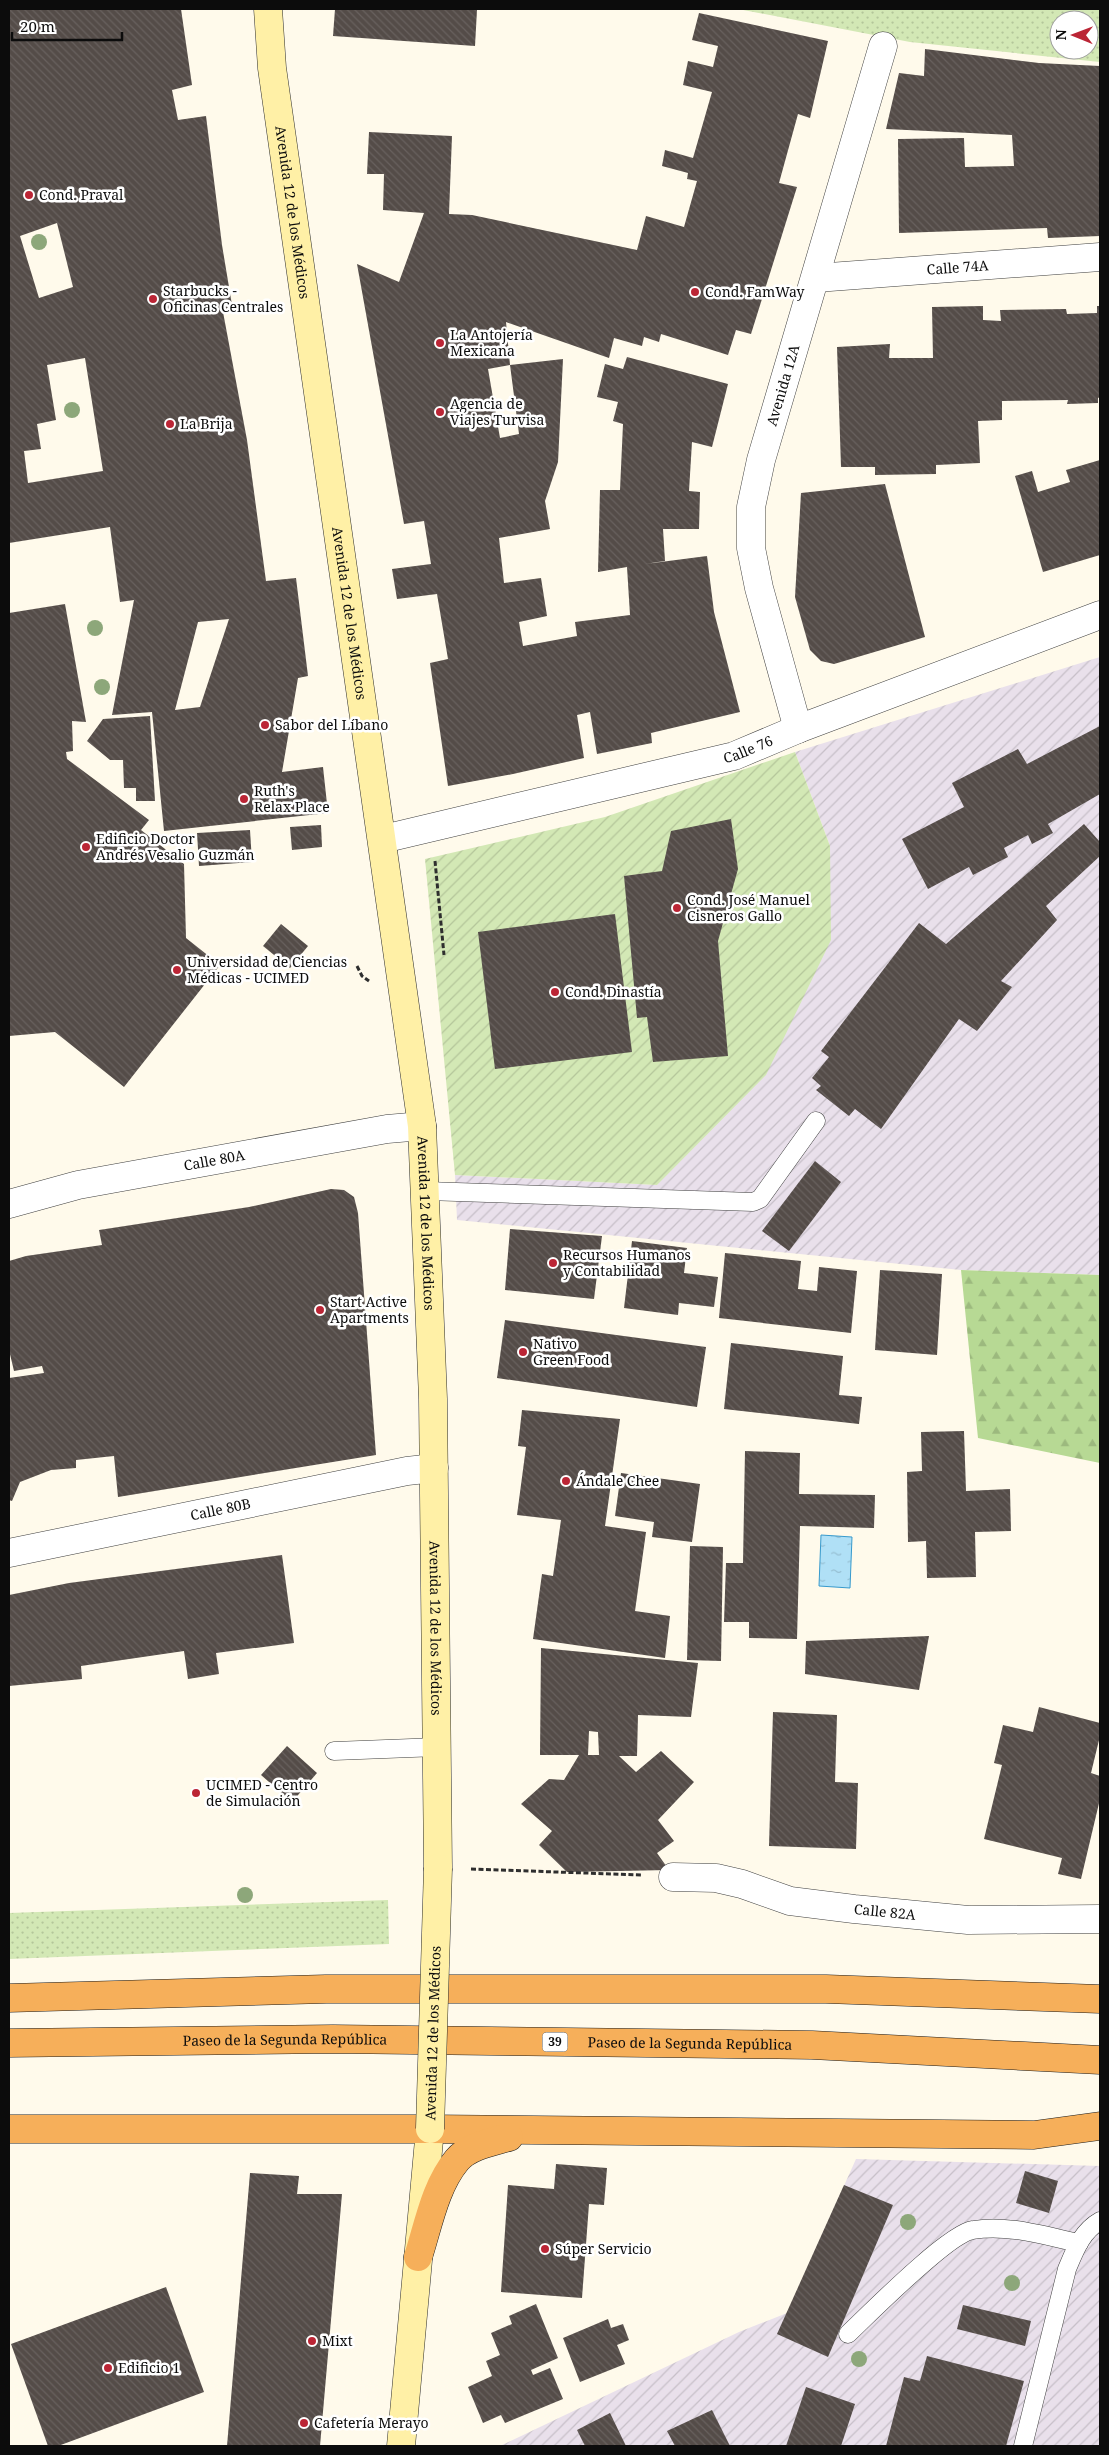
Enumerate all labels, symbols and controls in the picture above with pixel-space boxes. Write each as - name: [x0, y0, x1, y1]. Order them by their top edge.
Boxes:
- scale bar: [12, 10, 122, 42]
- north arrow: [1049, 10, 1099, 60]
- text: 20 m: [20, 16, 55, 36]
- text: N: [1051, 29, 1070, 40]
- street label: Avenida 12 de los Médicos: [271, 124, 315, 300]
- place label: Cond. Praval: [39, 185, 124, 204]
- marker: Cond. Praval: [23, 189, 35, 201]
- street label: Calle 74A: [926, 255, 989, 279]
- place label: Starbucks - Oficinas Centrales: [163, 281, 283, 316]
- place label: Cond. FamWay: [705, 282, 805, 301]
- marker: Cond. FamWay: [689, 286, 701, 298]
- marker: Starbucks - Oficinas Centrales: [147, 293, 159, 305]
- place label: La Antojería Mexicana: [450, 325, 533, 360]
- marker: La Antojería Mexicana: [434, 337, 446, 349]
- street label: Avenida 12A: [762, 342, 804, 428]
- place label: Agencia de Viajes Turvisa: [450, 394, 544, 429]
- marker: Agencia de Viajes Turvisa: [434, 406, 446, 418]
- place label: La Brija: [180, 414, 233, 433]
- marker: La Brija: [164, 418, 176, 430]
- street label: Avenida 12 de los Médicos: [328, 525, 371, 701]
- place label: Sabor del Líbano: [275, 715, 388, 734]
- marker: Sabor del Líbano: [259, 719, 271, 731]
- street label: Calle 76: [721, 731, 776, 767]
- place label: Ruth's Relax Place: [254, 781, 330, 816]
- marker: Ruth's Relax Place: [238, 793, 250, 805]
- place label: Edificio Doctor Andrés Vesalio Guzmán: [96, 829, 255, 864]
- marker: Edificio Doctor Andrés Vesalio Guzmán: [80, 841, 92, 853]
- place label: Cond. José Manuel Cisneros Gallo: [687, 890, 810, 925]
- marker: Cond. José Manuel Cisneros Gallo: [671, 902, 683, 914]
- place label: Universidad de Ciencias Médicas - UCIMED: [187, 952, 347, 987]
- marker: Universidad de Ciencias Médicas - UCIMED: [171, 964, 183, 976]
- place label: Cond. Dinastía: [565, 982, 662, 1001]
- marker: Cond. Dinastía: [549, 986, 561, 998]
- street label: Avenida 12 de los Médicos: [413, 1135, 439, 1311]
- street label: Calle 80A: [182, 1145, 246, 1175]
- place label: Recursos Humanos y Contabilidad: [563, 1245, 691, 1280]
- marker: Recursos Humanos y Contabilidad: [547, 1257, 559, 1269]
- place label: Start Active Apartments: [330, 1292, 409, 1327]
- marker: Start Active Apartments: [314, 1304, 326, 1316]
- place label: Nativo Green Food: [533, 1334, 610, 1369]
- marker: Nativo Green Food: [517, 1346, 529, 1358]
- place label: Ándale Chee: [576, 1471, 659, 1490]
- marker: Ándale Chee: [560, 1475, 572, 1487]
- street label: Calle 80B: [189, 1493, 252, 1524]
- street label: Avenida 12 de los Médicos: [426, 1541, 446, 1716]
- place label: UCIMED - Centro de Simulación: [206, 1775, 318, 1810]
- marker: UCIMED - Centro de Simulación: [190, 1787, 202, 1799]
- street label: Calle 82A: [853, 1899, 917, 1924]
- street label: Avenida 12 de los Médicos: [420, 1945, 445, 2121]
- street label: Paseo de la Segunda República: [183, 2029, 388, 2050]
- road number: 39: [542, 2032, 568, 2052]
- street label: Paseo de la Segunda República: [588, 2032, 793, 2054]
- place label: Súper Servicio: [555, 2239, 652, 2258]
- marker: Súper Servicio: [539, 2243, 551, 2255]
- place label: Mixt: [322, 2331, 353, 2350]
- marker: Mixt: [306, 2335, 318, 2347]
- place label: Edificio 1: [118, 2358, 180, 2377]
- marker: Edificio 1: [102, 2362, 114, 2374]
- place label: Cafetería Merayo: [314, 2413, 429, 2432]
- marker: Cafetería Merayo: [298, 2417, 310, 2429]

